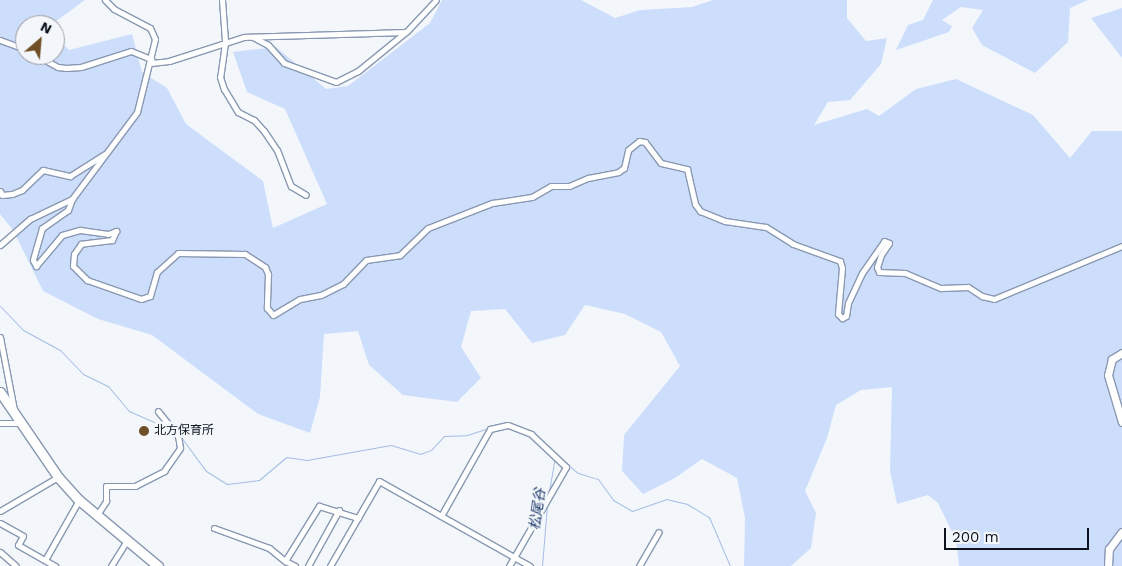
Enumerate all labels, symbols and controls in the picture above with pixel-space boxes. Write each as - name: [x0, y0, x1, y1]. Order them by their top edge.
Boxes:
- north arrow: [15, 15, 65, 65]
- text: N: [38, 18, 55, 37]
- place label: 北方保育所: [154, 424, 214, 438]
- marker: 北方保育所: [138, 425, 150, 437]
- water label: 松尾谷: [526, 487, 548, 531]
- scale bar: [947, 518, 1092, 550]
- text: 200 m: [952, 528, 999, 546]

